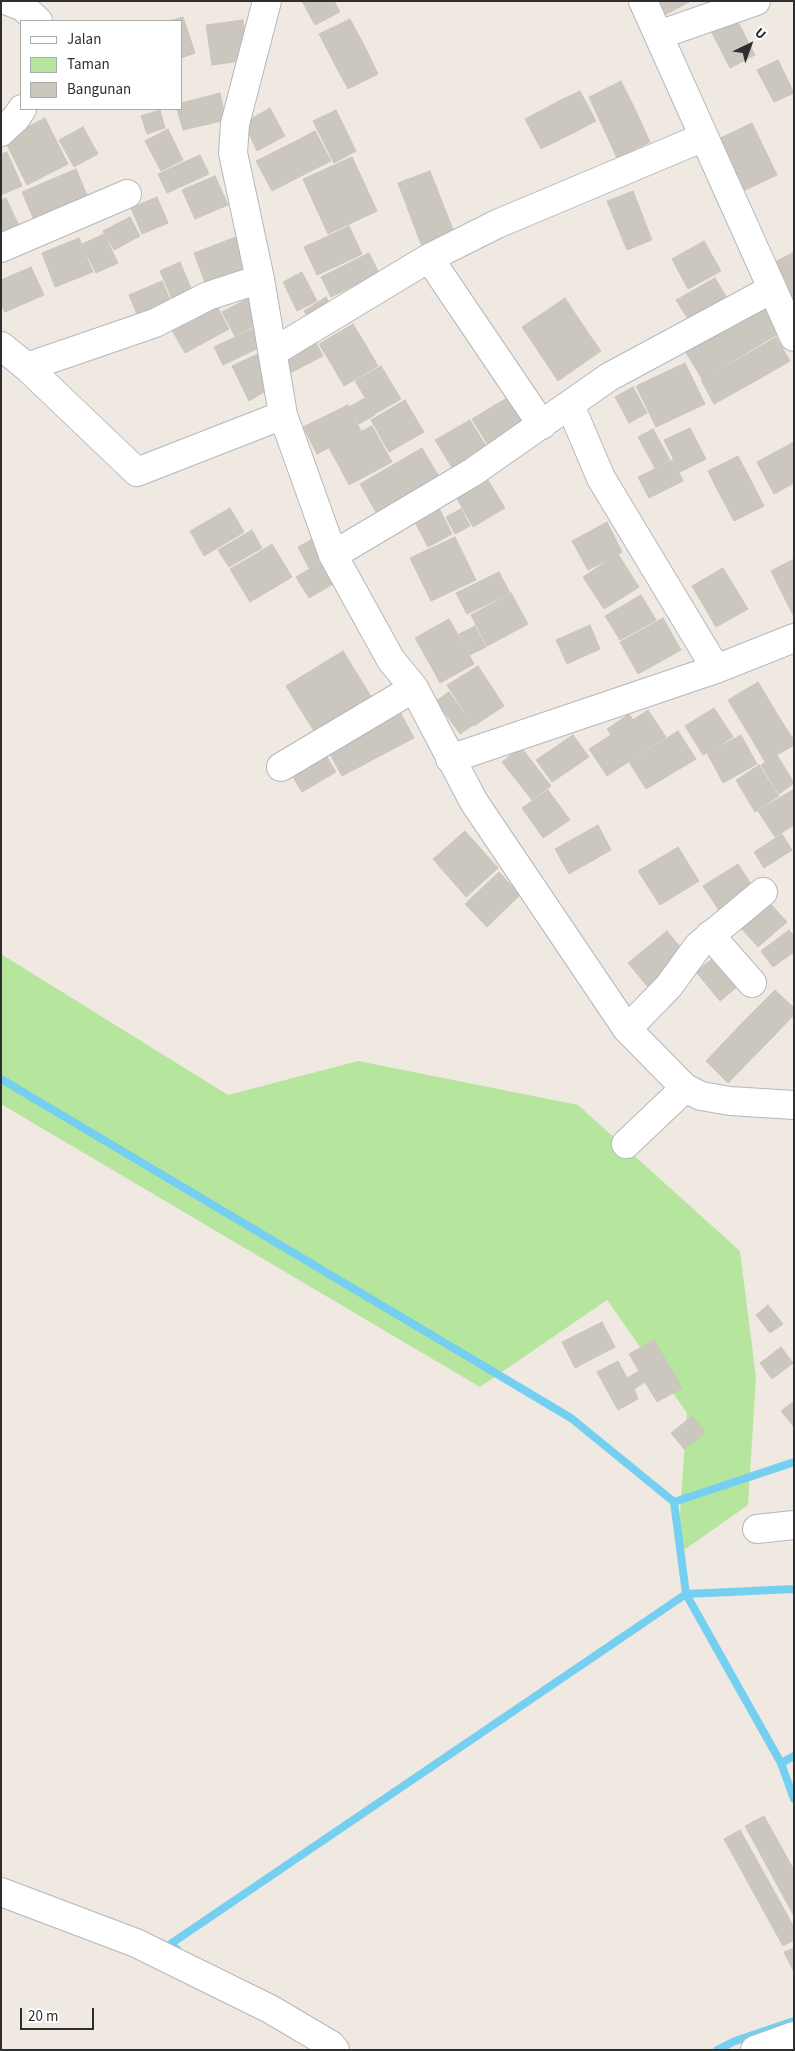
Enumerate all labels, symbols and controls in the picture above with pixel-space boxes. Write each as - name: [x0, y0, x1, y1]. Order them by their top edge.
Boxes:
- legend: [20, 20, 182, 110]
- north arrow: [725, 20, 775, 70]
- text: U: [750, 23, 770, 44]
- text: Jalan: [67, 29, 101, 50]
- text: Taman: [67, 54, 110, 75]
- text: Bangunan: [67, 79, 131, 100]
- scale bar: [22, 1998, 96, 2030]
- text: 20 m: [28, 2006, 58, 2027]

